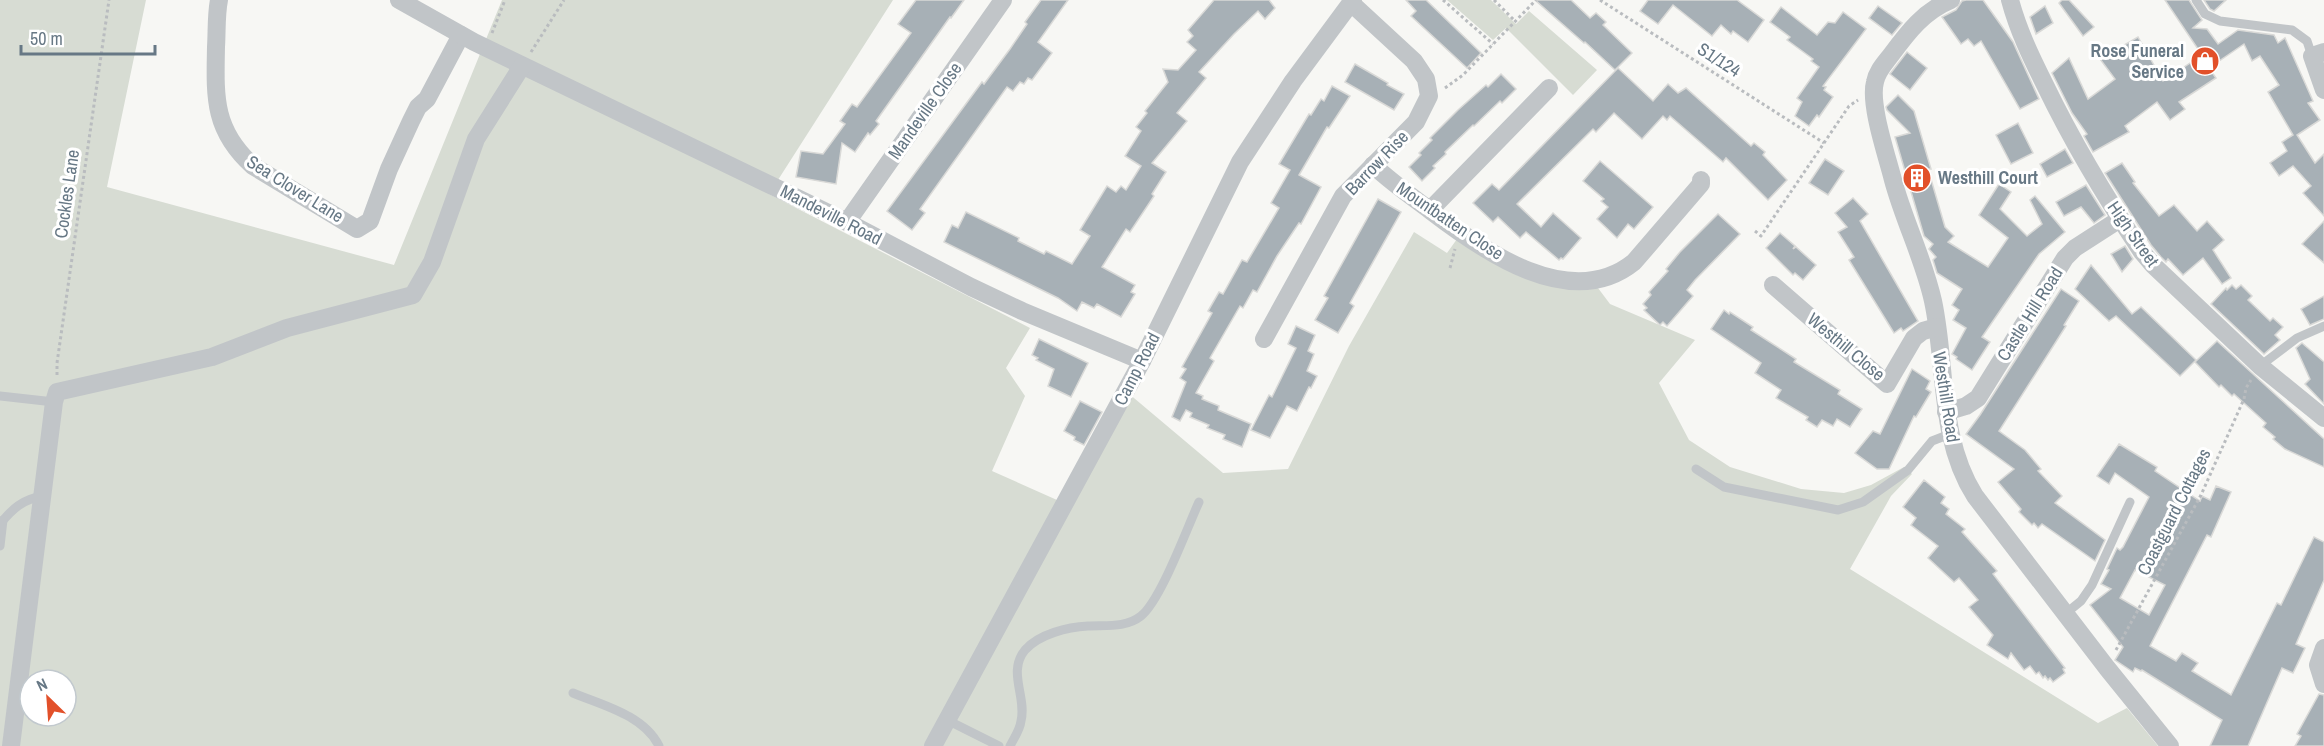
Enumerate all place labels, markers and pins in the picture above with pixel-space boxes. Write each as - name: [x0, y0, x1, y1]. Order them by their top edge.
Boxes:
- place label: Rose Funeral Service: [2090, 38, 2184, 84]
- shop icon: Rose Funeral Service: [2189, 45, 2221, 77]
- building icon: Westhill Court: [1901, 162, 1933, 194]
- place label: Westhill Court: [1938, 165, 2038, 190]

